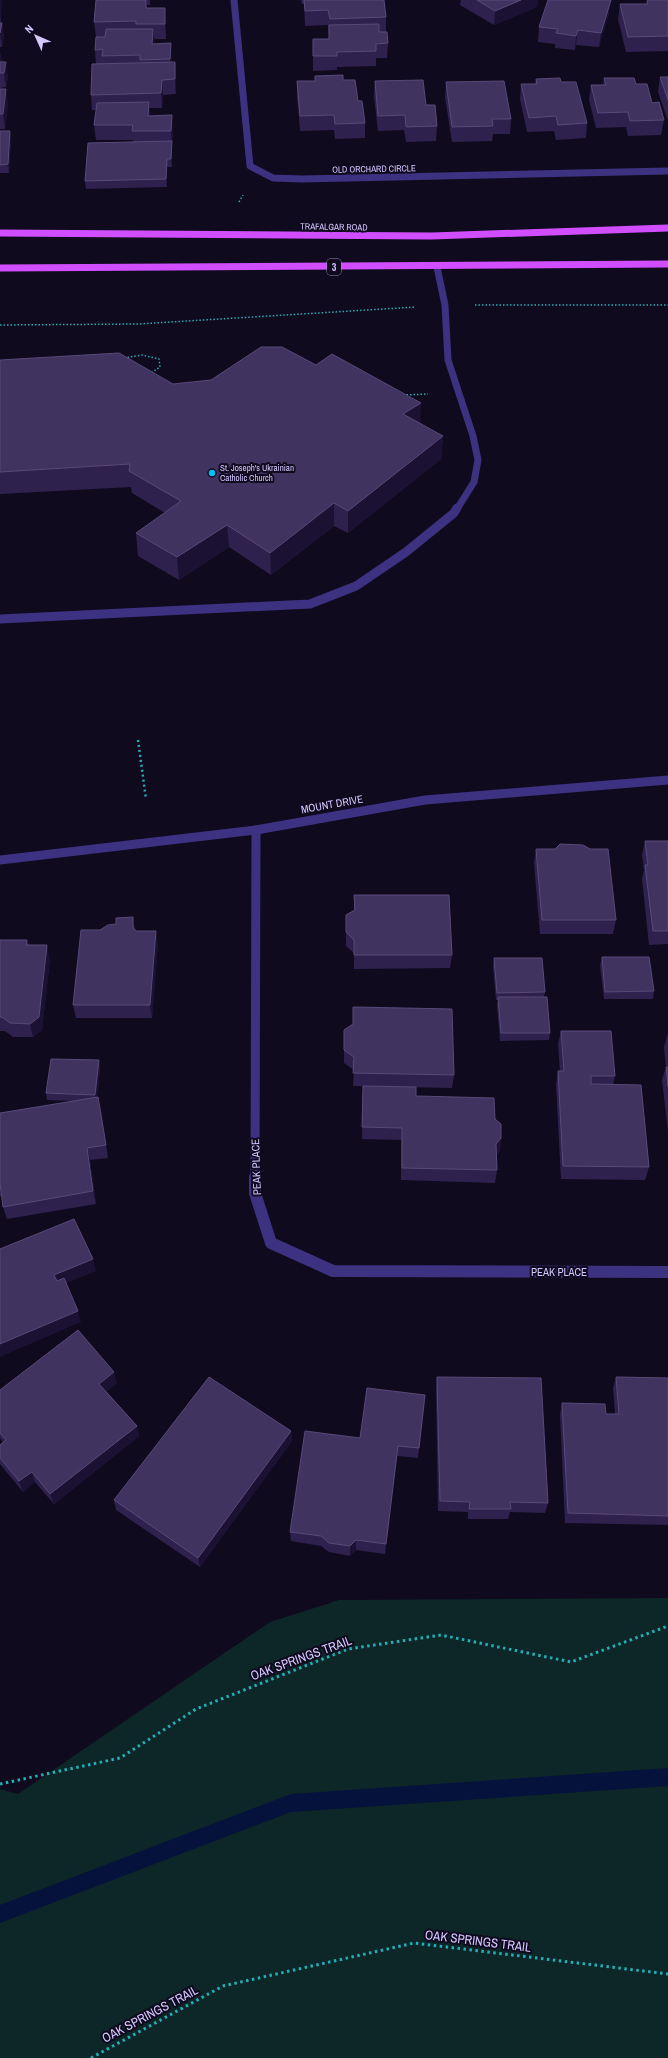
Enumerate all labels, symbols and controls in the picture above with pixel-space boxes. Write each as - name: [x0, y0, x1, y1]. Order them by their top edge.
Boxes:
- north arrow: [16, 16, 56, 56]
- text: N: [22, 22, 36, 36]
- street label: OLD ORCHARD CIRCLE: [332, 162, 416, 176]
- street label: TRAFALGAR ROAD: [300, 220, 368, 234]
- road number: 3: [327, 259, 341, 275]
- place label: St. Joseph's Ukrainian Catholic Church: [220, 462, 294, 484]
- marker: St. Joseph's Ukrainian Catholic Church: [207, 468, 217, 478]
- street label: MOUNT DRIVE: [300, 792, 364, 816]
- street label: PEAK PLACE: [248, 1139, 264, 1195]
- street label: PEAK PLACE: [531, 1265, 587, 1279]
- street label: OAK SPRINGS TRAIL: [248, 1632, 354, 1684]
- street label: OAK SPRINGS TRAIL: [424, 1926, 532, 1956]
- street label: OAK SPRINGS TRAIL: [99, 1981, 201, 2046]

